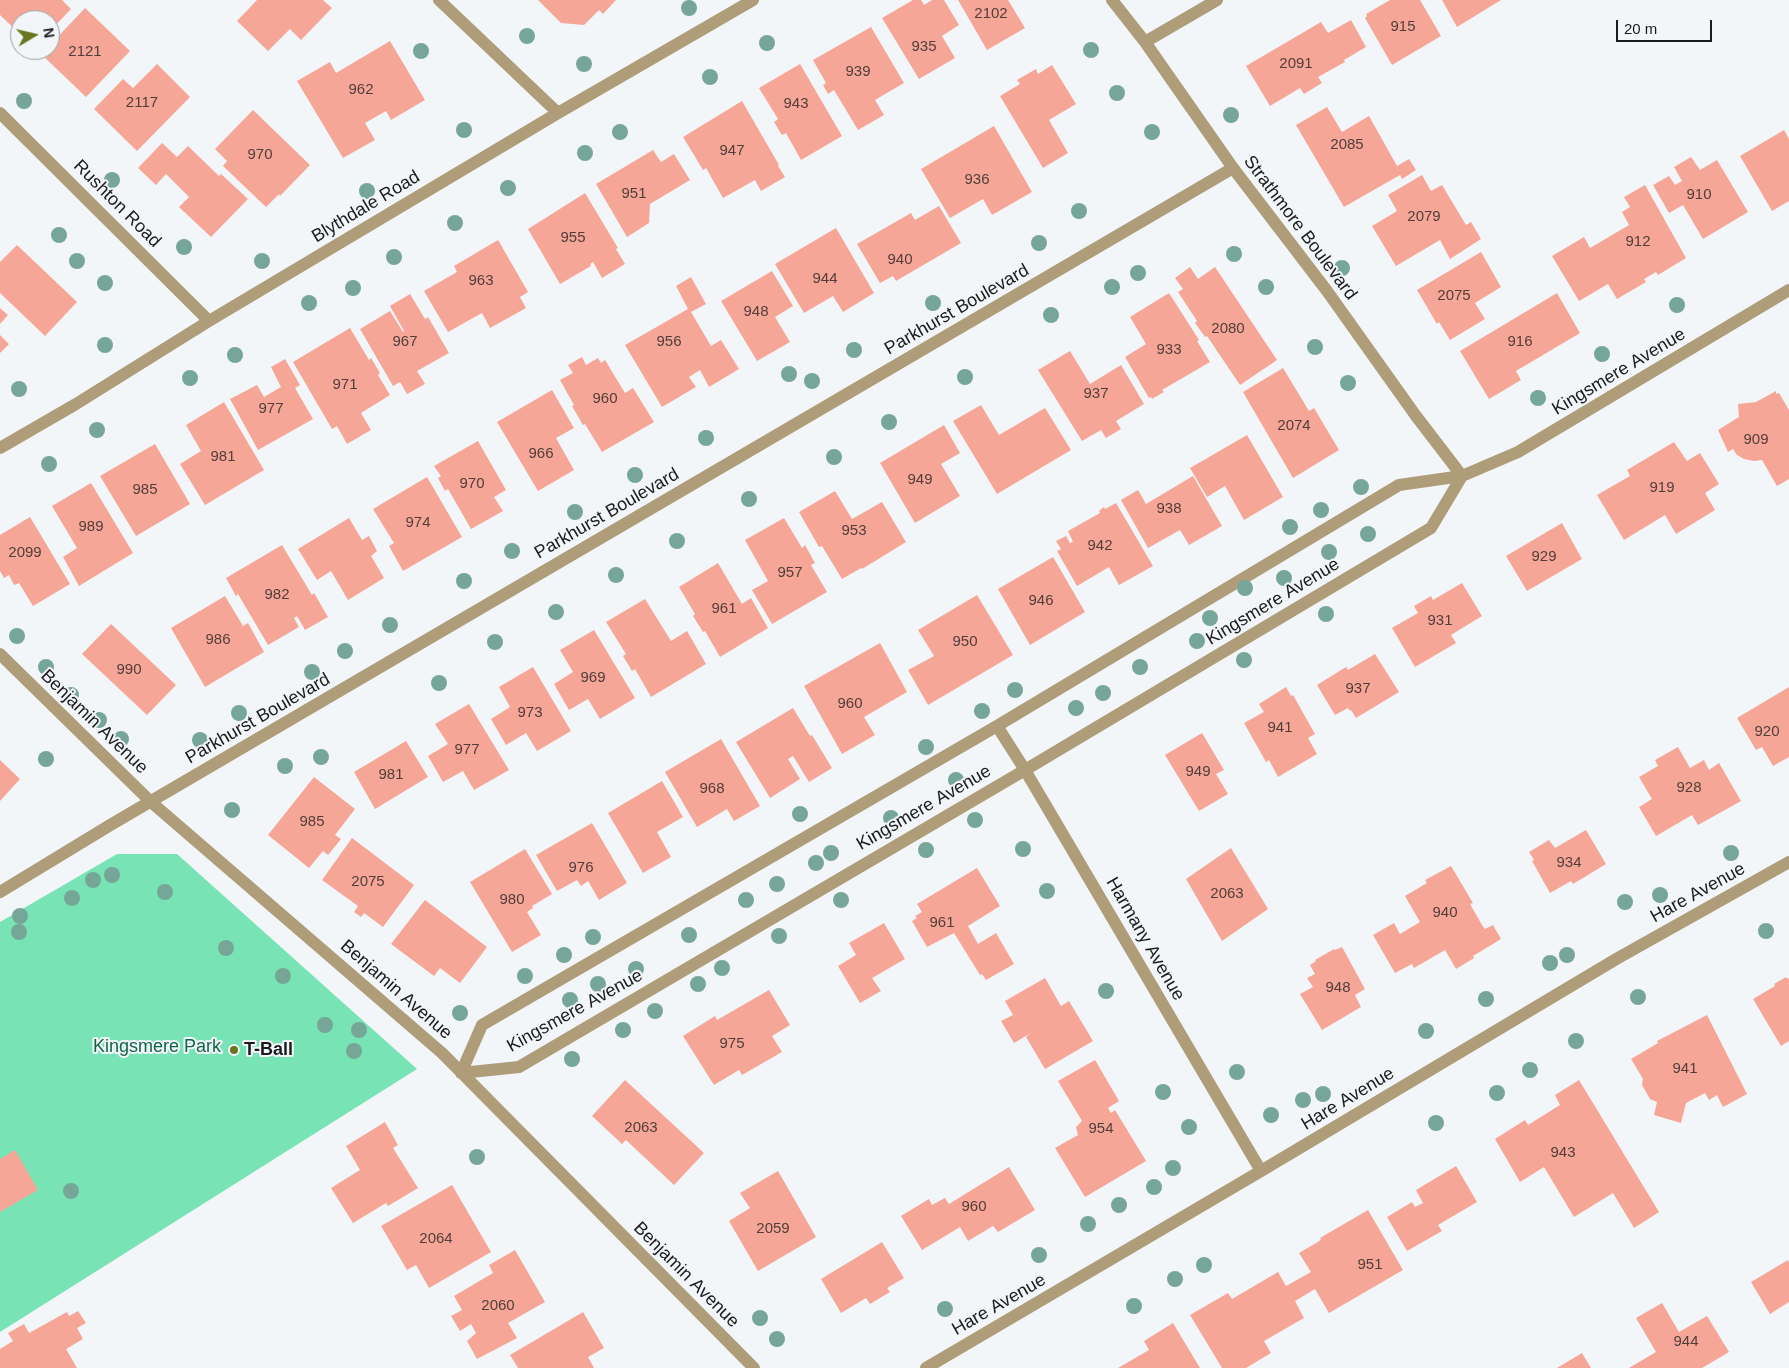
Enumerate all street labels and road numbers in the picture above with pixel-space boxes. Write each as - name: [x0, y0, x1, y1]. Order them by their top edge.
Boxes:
- street label: Strathmore Boulevard: [1239, 152, 1361, 304]
- street label: Rushton Road: [69, 156, 165, 252]
- street label: Blythdale Road: [308, 166, 424, 248]
- street label: Parkhurst Boulevard: [881, 260, 1033, 360]
- street label: Kingsmere Avenue: [1548, 324, 1690, 420]
- street label: Parkhurst Boulevard: [531, 464, 683, 564]
- street label: Kingsmere Avenue: [1202, 554, 1344, 650]
- street label: Benjamin Avenue: [36, 665, 152, 779]
- street label: Parkhurst Boulevard: [182, 669, 334, 769]
- street label: Kingsmere Avenue: [853, 761, 995, 855]
- street label: Hare Avenue: [1647, 858, 1749, 928]
- street label: Harmany Avenue: [1101, 874, 1189, 1004]
- street label: Benjamin Avenue: [336, 936, 456, 1044]
- street label: Kingsmere Avenue: [503, 965, 647, 1057]
- street label: Hare Avenue: [1298, 1063, 1398, 1135]
- street label: Benjamin Avenue: [629, 1218, 743, 1332]
- street label: Hare Avenue: [948, 1269, 1050, 1341]

